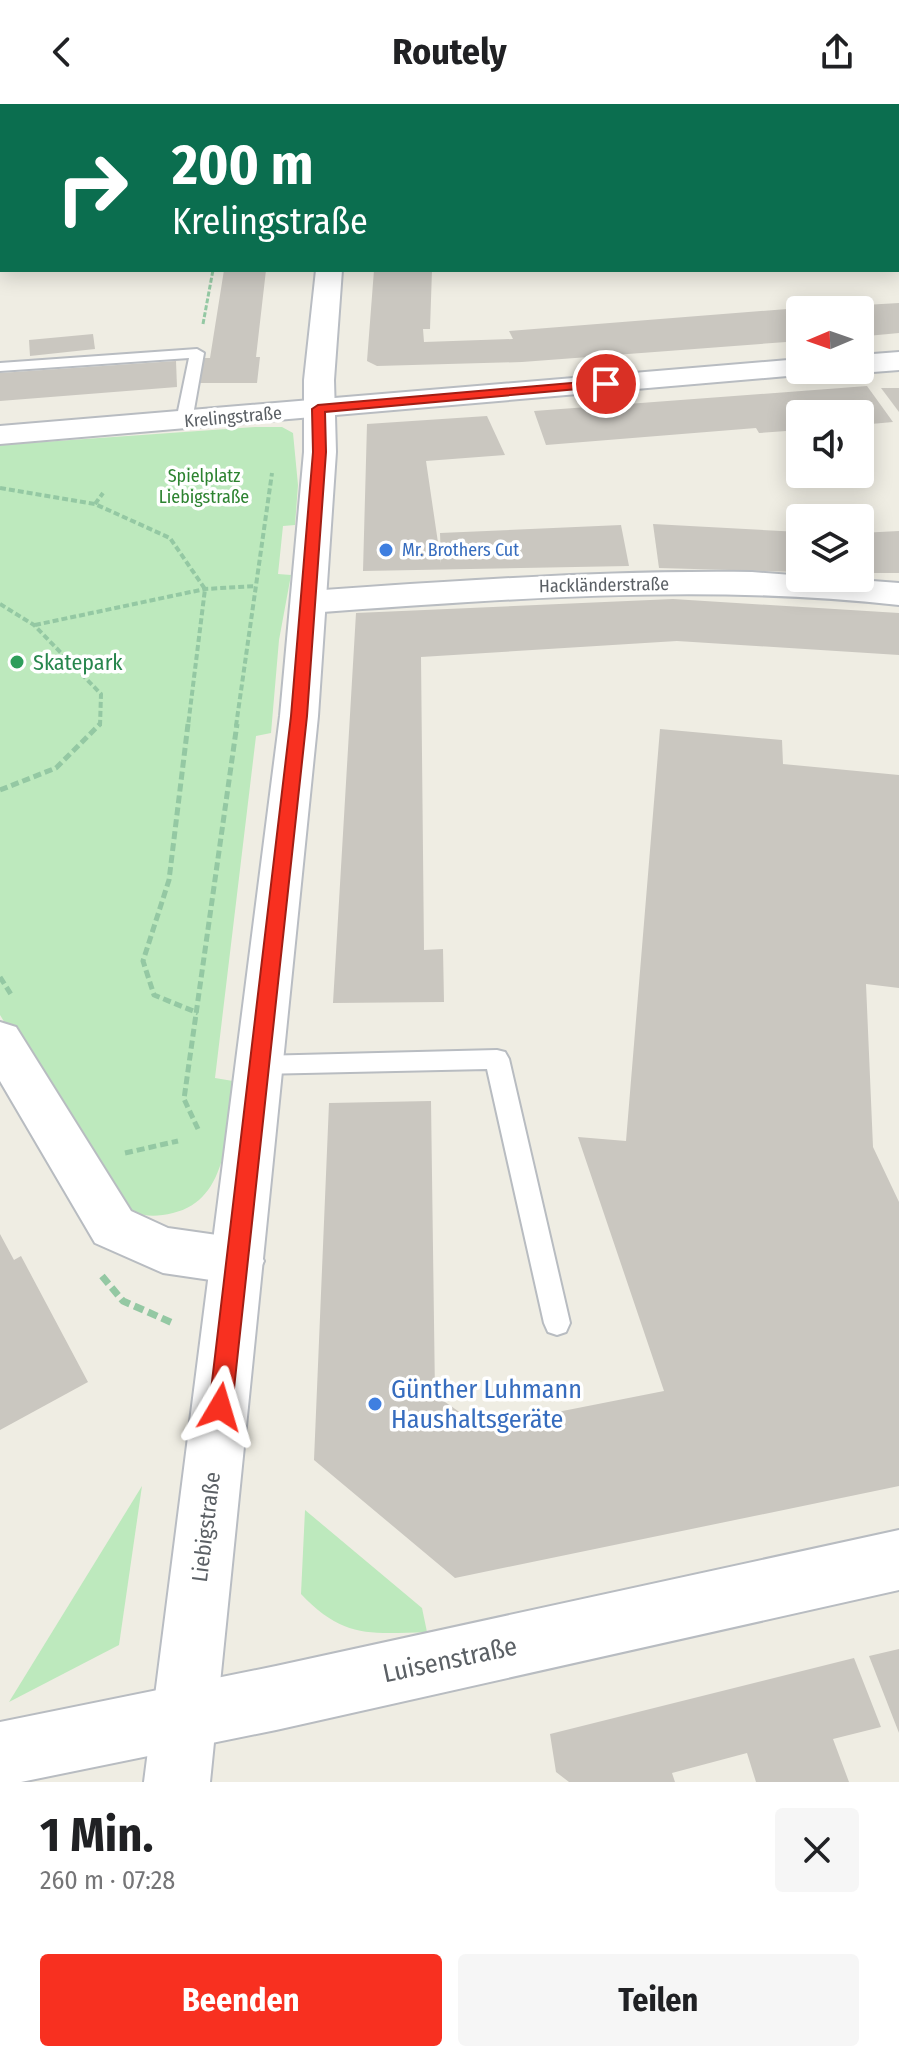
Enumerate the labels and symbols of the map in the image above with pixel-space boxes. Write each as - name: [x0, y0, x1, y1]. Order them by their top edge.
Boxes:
- north arrow: [786, 296, 874, 384]
- pin: [572, 350, 640, 418]
- street label: Krelingstraße: [183, 402, 283, 432]
- park label: Spielplatz Liebigstraße: [159, 465, 249, 508]
- place label: Mr. Brothers Cut: [402, 539, 519, 561]
- marker: Mr. Brothers Cut: [377, 541, 395, 559]
- street label: Hackländerstraße: [539, 573, 669, 597]
- place label: Skatepark: [33, 649, 123, 676]
- marker: Skatepark: [8, 653, 26, 671]
- position arrow: [178, 1365, 262, 1449]
- place label: Günther Luhmann Haushaltsgeräte: [391, 1374, 582, 1435]
- marker: Günther Luhmann Haushaltsgeräte: [366, 1395, 384, 1413]
- street label: Liebigstraße: [186, 1470, 226, 1584]
- street label: Luisenstraße: [380, 1631, 520, 1689]

